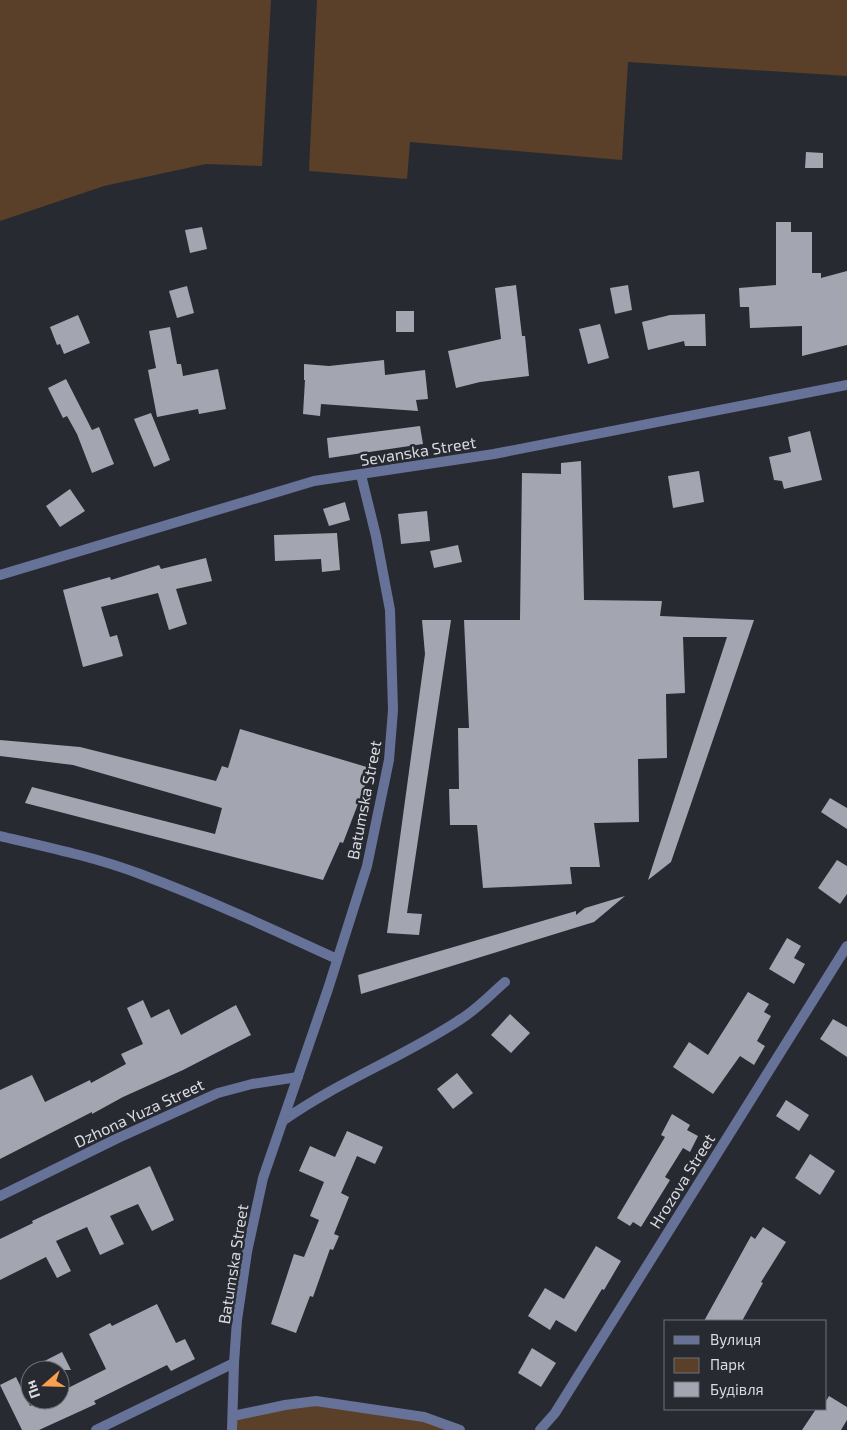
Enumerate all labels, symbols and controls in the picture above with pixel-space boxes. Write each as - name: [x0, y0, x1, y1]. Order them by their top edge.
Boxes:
- street label: Sevanska Street: [359, 432, 477, 469]
- street label: Batumska Street: [343, 739, 384, 861]
- street label: Dzhona Yuza Street: [71, 1074, 207, 1151]
- street label: Hrozova Street: [645, 1130, 718, 1232]
- street label: Batumska Street: [214, 1203, 251, 1325]
- legend: [664, 1320, 827, 1410]
- text: Вулиця: [710, 1330, 761, 1349]
- text: Парк: [710, 1355, 745, 1373]
- north arrow: [20, 1360, 70, 1410]
- text: Пн: [21, 1378, 43, 1401]
- text: Будівля: [710, 1380, 764, 1399]

